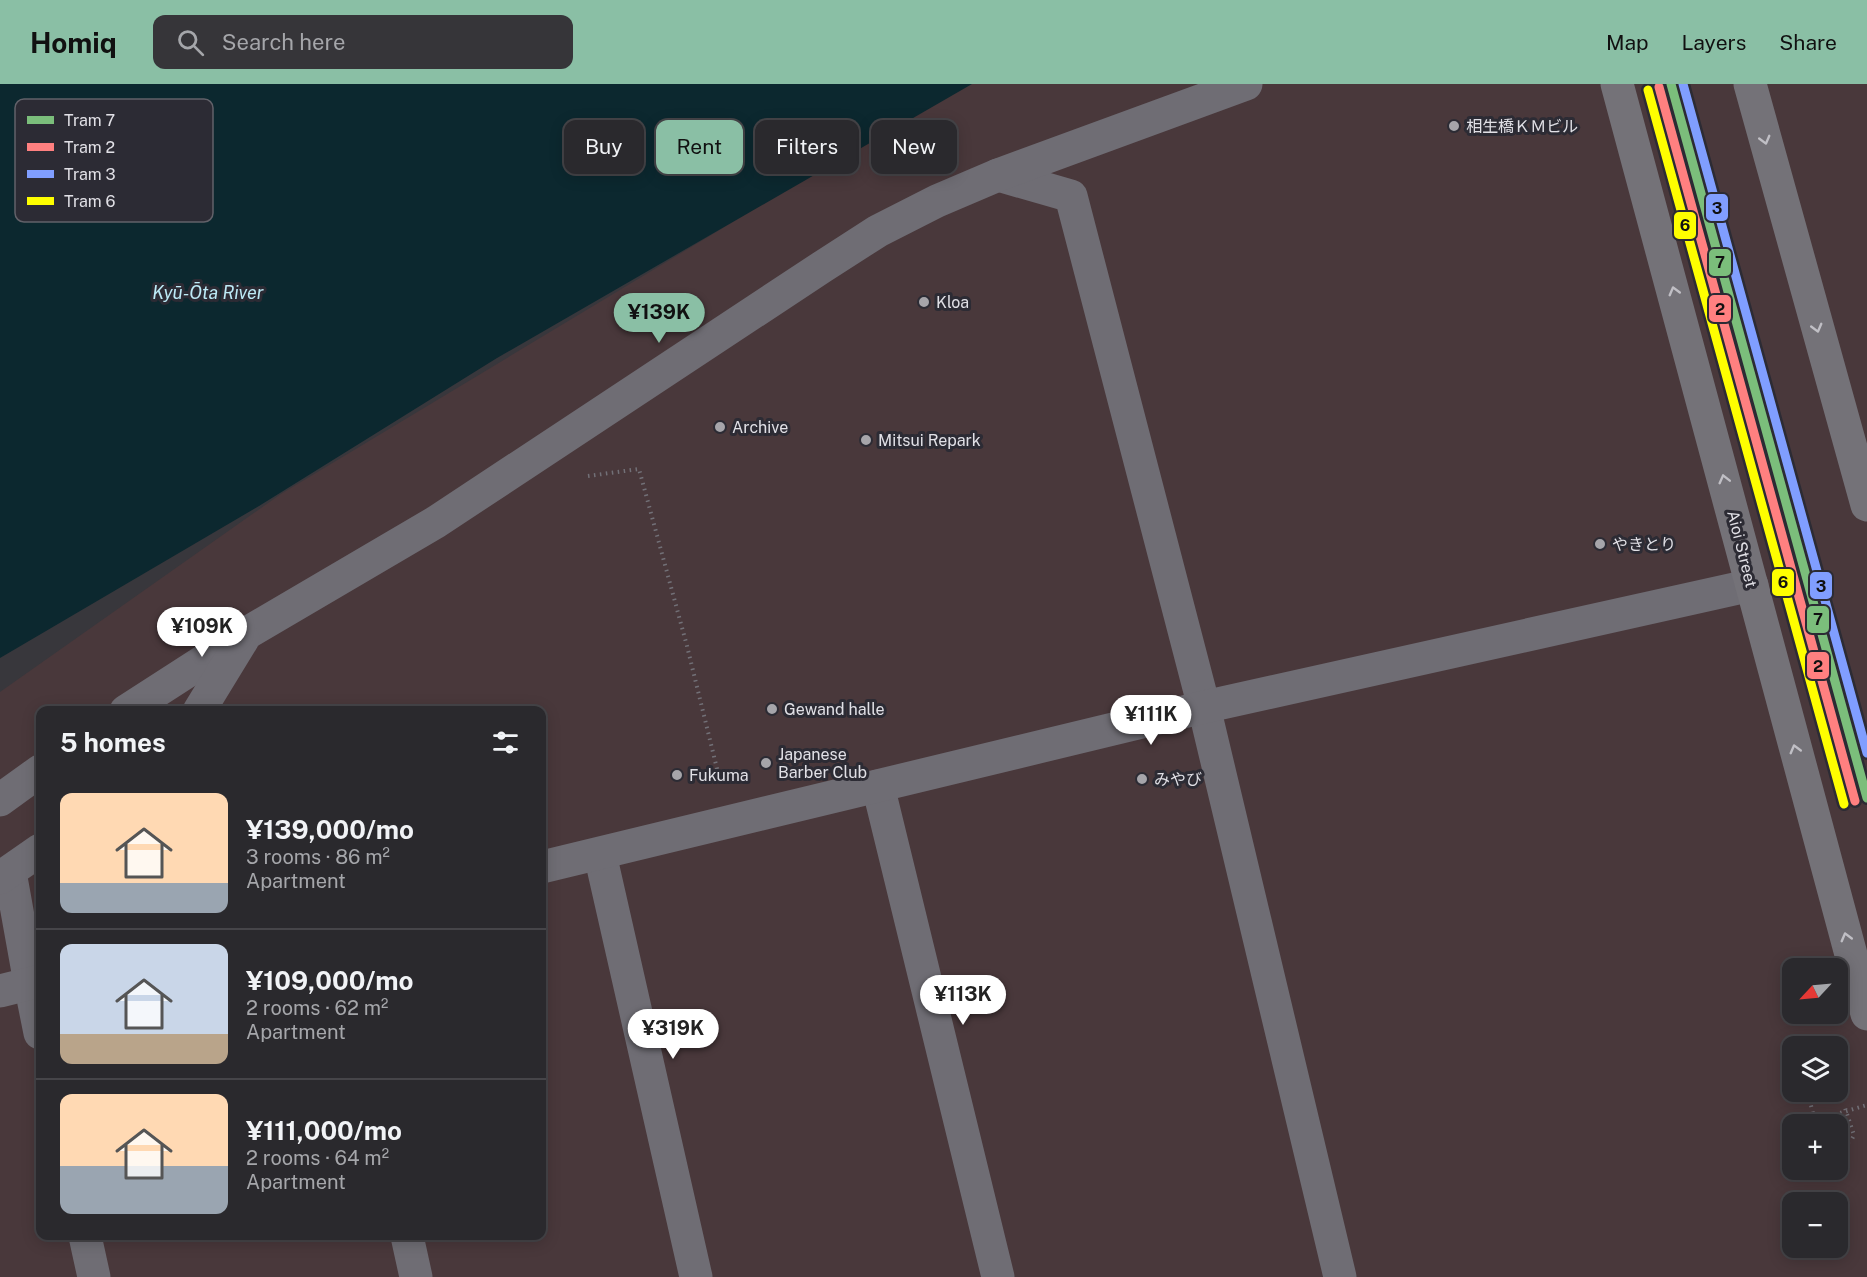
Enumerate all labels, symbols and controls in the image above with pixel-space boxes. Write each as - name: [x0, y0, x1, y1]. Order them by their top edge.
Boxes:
- search box: [153, 15, 573, 69]
- text: Homiq: [30, 26, 117, 59]
- icon: search: [174, 26, 207, 59]
- text: Search here: [222, 29, 345, 55]
- text: Map: [1606, 30, 1649, 55]
- text: Layers: [1682, 30, 1746, 55]
- text: Share: [1779, 30, 1837, 55]
- legend: [15, 99, 213, 222]
- text: Tram 7: [64, 111, 115, 130]
- place label: 相生橋ＫＭビル: [1466, 117, 1578, 136]
- marker: 相生橋ＫＭビル: [1447, 119, 1461, 133]
- chip: Buy: [564, 120, 644, 174]
- chip: Rent: [656, 120, 743, 174]
- chip: Filters: [755, 120, 859, 174]
- chip: New: [871, 120, 957, 174]
- one-way arrow: [1758, 135, 1771, 145]
- text: Tram 2: [64, 138, 115, 157]
- text: Tram 3: [64, 165, 116, 184]
- text: Tram 6: [64, 192, 116, 211]
- line badge: 3: [1705, 193, 1729, 222]
- text: 3: [1712, 199, 1722, 218]
- line badge: 6: [1673, 211, 1697, 240]
- text: 6: [1680, 216, 1690, 235]
- line badge: 7: [1708, 248, 1732, 277]
- text: 7: [1715, 253, 1725, 272]
- water label: Kyū-Ōta River: [152, 281, 264, 303]
- one-way arrow: [1668, 286, 1681, 296]
- pin: ¥139K: [617, 293, 701, 344]
- place label: Kloa: [936, 293, 969, 312]
- line badge: 2: [1708, 294, 1732, 323]
- marker: Kloa: [917, 295, 931, 309]
- text: ¥139K: [628, 300, 690, 324]
- text: 2: [1715, 300, 1725, 319]
- one-way arrow: [1810, 323, 1823, 333]
- place label: Archive: [732, 418, 788, 437]
- marker: Archive: [713, 420, 727, 434]
- place label: Mitsui Repark: [878, 431, 981, 450]
- marker: Mitsui Repark: [859, 433, 873, 447]
- one-way arrow: [1719, 474, 1732, 484]
- street label: Aioi Street: [1723, 508, 1761, 590]
- place label: やきとり: [1612, 535, 1676, 554]
- marker: やきとり: [1593, 537, 1607, 551]
- line badge: 6: [1771, 568, 1795, 597]
- line badge: 3: [1809, 571, 1833, 600]
- text: 6: [1778, 573, 1788, 592]
- text: 3: [1816, 577, 1826, 596]
- line badge: 7: [1806, 605, 1830, 634]
- pin: ¥109K: [160, 607, 244, 658]
- text: 7: [1813, 610, 1823, 629]
- text: ¥109K: [171, 614, 233, 638]
- line badge: 2: [1806, 651, 1830, 680]
- text: 2: [1813, 657, 1823, 676]
- pin: ¥111K: [1109, 695, 1193, 746]
- place label: Gewand halle: [784, 700, 885, 719]
- marker: Gewand halle: [765, 702, 779, 716]
- text: ¥111K: [1124, 702, 1178, 726]
- icon: filters: [489, 726, 522, 759]
- text: 5 homes: [60, 727, 166, 758]
- one-way arrow: [1790, 744, 1802, 755]
- place label: Japanese Barber Club: [778, 745, 867, 782]
- marker: Japanese Barber Club: [759, 756, 773, 770]
- place label: Fukuma: [689, 766, 749, 785]
- marker: Fukuma: [670, 768, 684, 782]
- place label: みやび: [1154, 770, 1202, 789]
- marker: みやび: [1135, 772, 1149, 786]
- text: ¥139,000/mo: [246, 814, 414, 845]
- icon: home: [108, 817, 180, 889]
- text: 3 rooms · 86 m²: [246, 845, 390, 869]
- text: Apartment: [246, 869, 346, 893]
- one-way arrow: [1841, 932, 1853, 943]
- north arrow: [1782, 958, 1848, 1024]
- map controls: [1782, 958, 1848, 1258]
- text: ¥109,000/mo: [246, 965, 414, 996]
- icon: home: [108, 968, 180, 1040]
- pin: ¥113K: [921, 975, 1005, 1026]
- text: ¥113K: [934, 982, 992, 1006]
- text: 2 rooms · 62 m²: [246, 996, 388, 1020]
- pin: ¥319K: [631, 1009, 715, 1060]
- text: ¥319K: [642, 1016, 704, 1040]
- text: Apartment: [246, 1020, 346, 1044]
- button: layers: [1782, 1036, 1848, 1102]
- button: +: [1782, 1114, 1848, 1180]
- text: ¥111,000/mo: [246, 1115, 402, 1146]
- icon: home: [108, 1118, 180, 1190]
- text: 2 rooms · 64 m²: [246, 1146, 389, 1170]
- text: Apartment: [246, 1170, 346, 1194]
- button: −: [1782, 1192, 1848, 1258]

